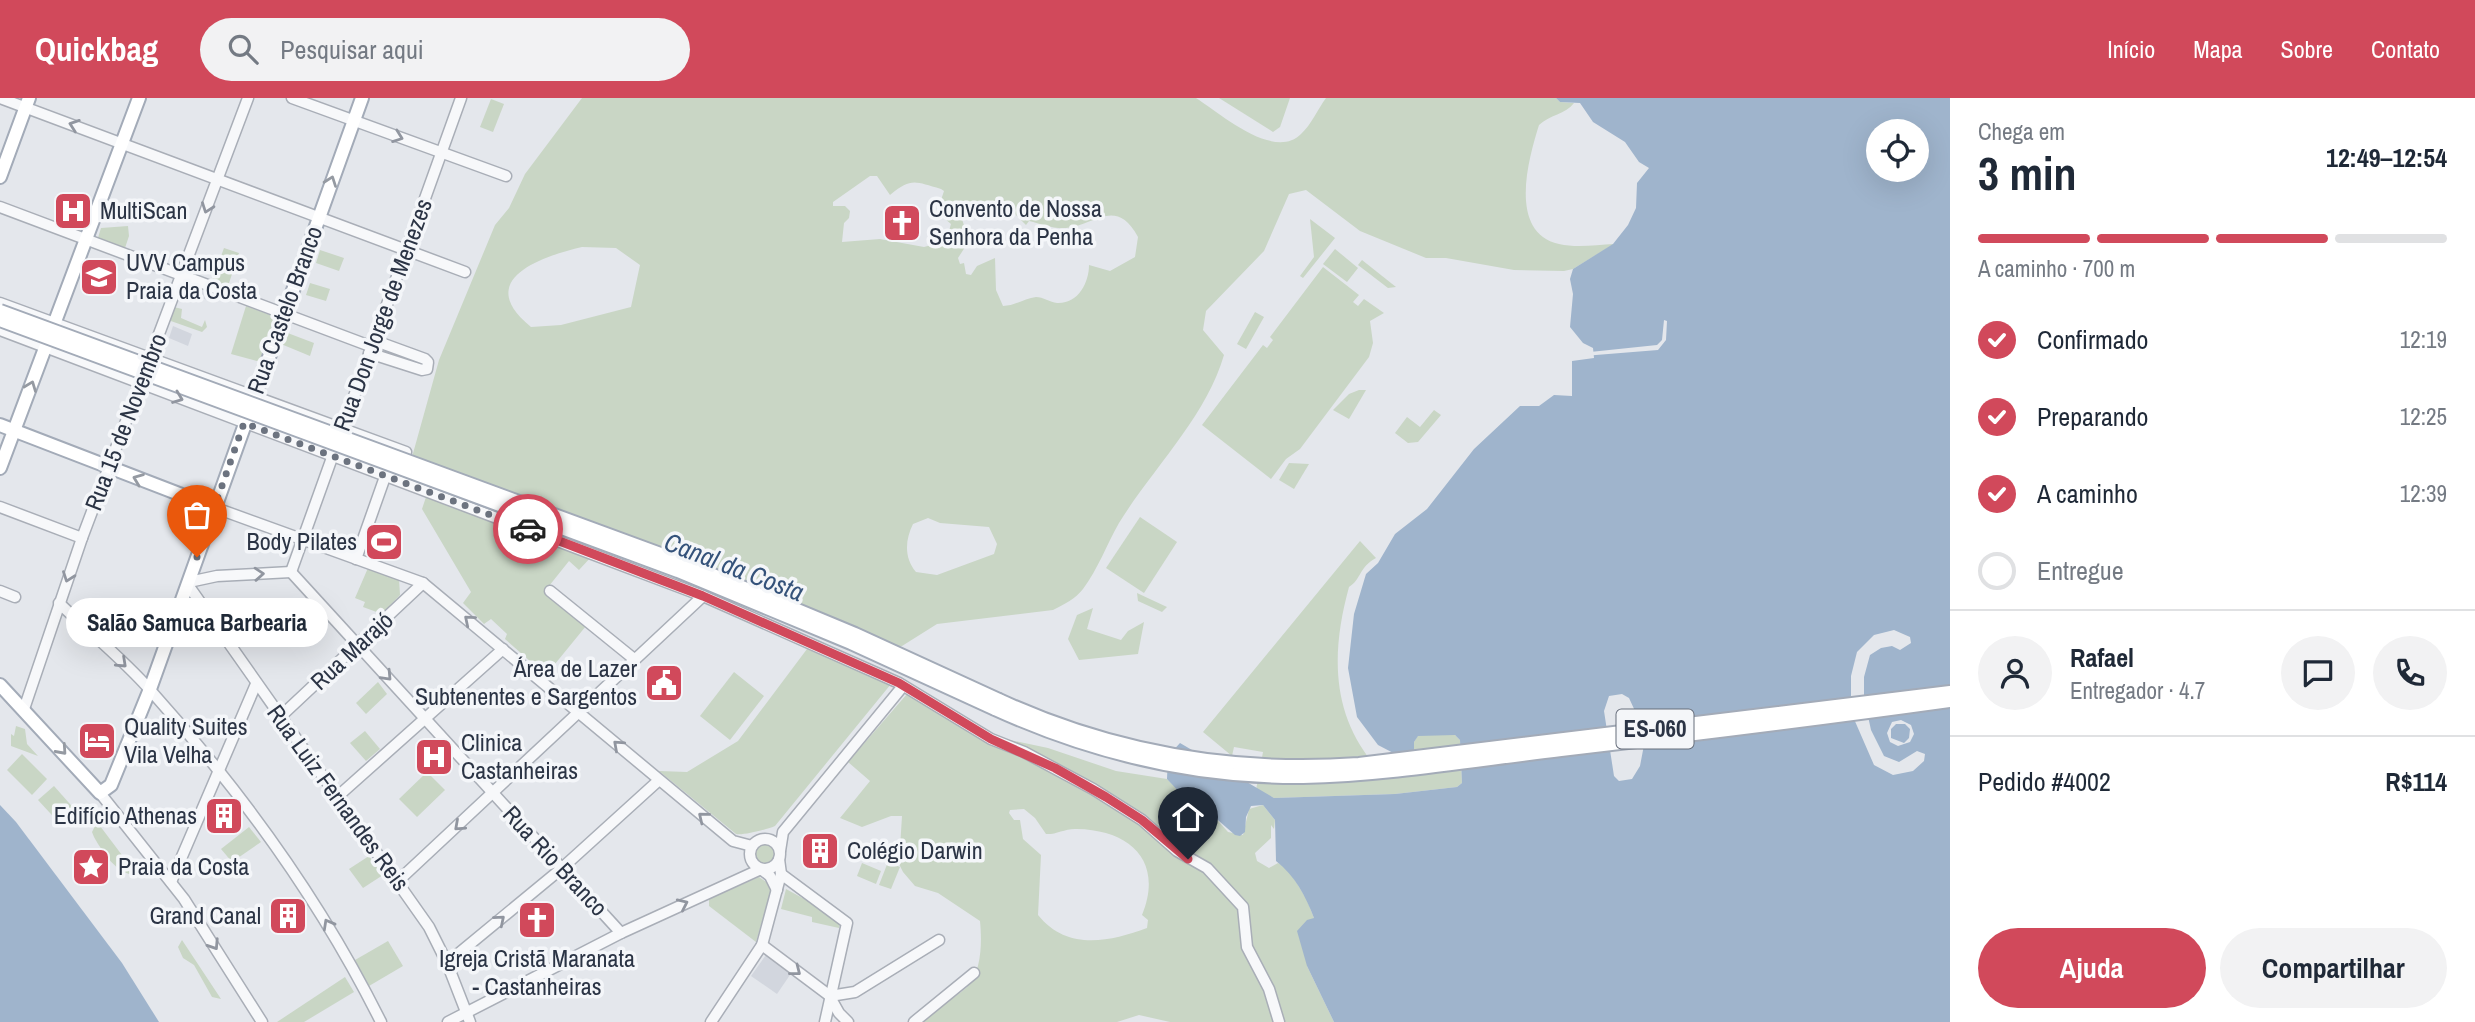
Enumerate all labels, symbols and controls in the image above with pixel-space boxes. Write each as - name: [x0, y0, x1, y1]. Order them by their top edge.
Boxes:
- search box: [200, 18, 690, 81]
- text: Quickbag: [35, 27, 158, 71]
- icon: search: [224, 30, 262, 68]
- text: Pesquisar aqui: [280, 32, 424, 67]
- text: Início: [2107, 33, 2155, 65]
- text: Mapa: [2193, 33, 2243, 65]
- text: Sobre: [2281, 33, 2333, 65]
- text: Contato: [2371, 33, 2440, 65]
- text: Chega em: [1978, 116, 2065, 147]
- one-way arrow: [68, 119, 80, 133]
- map controls: [1866, 119, 1929, 182]
- button: locate: [1866, 119, 1929, 182]
- one-way arrow: [392, 129, 404, 143]
- text: 12:49–12:54: [2326, 140, 2447, 175]
- text: 3 min: [1978, 142, 2077, 204]
- one-way arrow: [323, 176, 337, 188]
- hospital icon: MultiScan: [52, 190, 94, 232]
- place label: Convento de Nossa Senhora da Penha: [929, 192, 1102, 252]
- place label: MultiScan: [100, 194, 188, 226]
- street label: Rua Don Jorge de Menezes: [325, 194, 439, 435]
- one-way arrow: [201, 201, 215, 213]
- church icon: Convento de Nossa Senhora da Penha: [881, 202, 923, 244]
- street label: Rua Castelo Branco: [239, 221, 329, 398]
- place label: UVV Campus Praia da Costa: [126, 246, 257, 306]
- text: A caminho · 700 m: [1978, 253, 2135, 284]
- school or university icon: UVV Campus Praia da Costa: [78, 256, 120, 298]
- icon: check: [1978, 321, 2016, 359]
- text: Confirmado: [2037, 322, 2148, 357]
- text: 12:19: [2400, 324, 2447, 355]
- street label: Rua 15 de Novembro: [77, 329, 174, 515]
- one-way arrow: [23, 380, 37, 392]
- one-way arrow: [172, 389, 184, 403]
- icon: check: [1978, 398, 2016, 436]
- text: Preparando: [2037, 399, 2148, 434]
- text: 12:25: [2400, 401, 2447, 432]
- one-way arrow: [133, 473, 145, 487]
- icon: check: [1978, 475, 2016, 513]
- text: A caminho: [2037, 476, 2138, 511]
- text: 12:39: [2400, 478, 2447, 509]
- pin: [167, 485, 227, 557]
- courier: [493, 494, 563, 564]
- icon: bag: [178, 496, 216, 534]
- icon: car: [509, 510, 547, 548]
- sports icon: Body Pilates: [363, 521, 405, 563]
- water label: Canal da Costa: [659, 524, 809, 609]
- place label: Body Pilates: [247, 525, 357, 557]
- text: Entregue: [2037, 553, 2124, 588]
- one-way arrow: [254, 567, 265, 582]
- one-way arrow: [62, 571, 76, 583]
- callout: Salão Samuca Barbearia: [66, 599, 328, 648]
- street label: Rua Marajó: [303, 604, 399, 697]
- text: Salão Samuca Barbearia: [87, 607, 307, 638]
- one-way arrow: [464, 616, 477, 628]
- button: person: [1978, 636, 2052, 710]
- button: chat: [2281, 636, 2355, 710]
- button: phone: [2373, 636, 2447, 710]
- text: Rafael: [2070, 640, 2134, 675]
- place label: Área de Lazer Subtenentes e Sargentos: [415, 652, 637, 712]
- one-way arrow: [114, 654, 127, 667]
- public building icon: Área de Lazer Subtenentes e Sargentos: [643, 662, 685, 704]
- one-way arrow: [379, 668, 392, 681]
- text: Entregador · 4.7: [2070, 675, 2205, 706]
- street label: Rua Luiz Fernandes Reis: [260, 698, 417, 897]
- road number: ES-060: [1616, 709, 1694, 748]
- place label: Quality Suites Vila Velha: [124, 710, 248, 770]
- hotel icon: Quality Suites Vila Velha: [76, 720, 118, 762]
- place label: Clinica Castanheiras: [461, 726, 578, 786]
- hospital icon: Clinica Castanheiras: [413, 736, 455, 778]
- one-way arrow: [613, 741, 626, 754]
- one-way arrow: [54, 742, 67, 755]
- text: Pedido #4002: [1978, 764, 2111, 799]
- text: R$114: [2385, 764, 2447, 799]
- pin: [1158, 787, 1218, 859]
- building icon: Edifício Athenas: [203, 795, 245, 837]
- street label: Rua Rio Branco: [496, 798, 615, 922]
- icon: home: [1169, 798, 1207, 836]
- place label: Edifício Athenas: [54, 799, 197, 831]
- one-way arrow: [699, 813, 711, 826]
- one-way arrow: [454, 818, 467, 830]
- building icon: Colégio Darwin: [799, 830, 841, 872]
- place label: Colégio Darwin: [847, 834, 983, 866]
- place icon: Praia da Costa: [70, 846, 112, 888]
- place label: Praia da Costa: [118, 850, 249, 882]
- building icon: Grand Canal: [267, 895, 309, 937]
- place label: Grand Canal: [149, 899, 261, 931]
- church icon: Igreja Cristã Maranata - Castanheiras: [516, 899, 558, 941]
- one-way arrow: [676, 899, 688, 913]
- one-way arrow: [491, 916, 504, 928]
- one-way arrow: [323, 918, 336, 931]
- button: Ajuda: [1978, 928, 2206, 1008]
- button: Compartilhar: [2220, 928, 2447, 1008]
- one-way arrow: [206, 938, 219, 951]
- place label: Igreja Cristã Maranata - Castanheiras: [439, 942, 635, 1002]
- one-way arrow: [788, 962, 801, 975]

